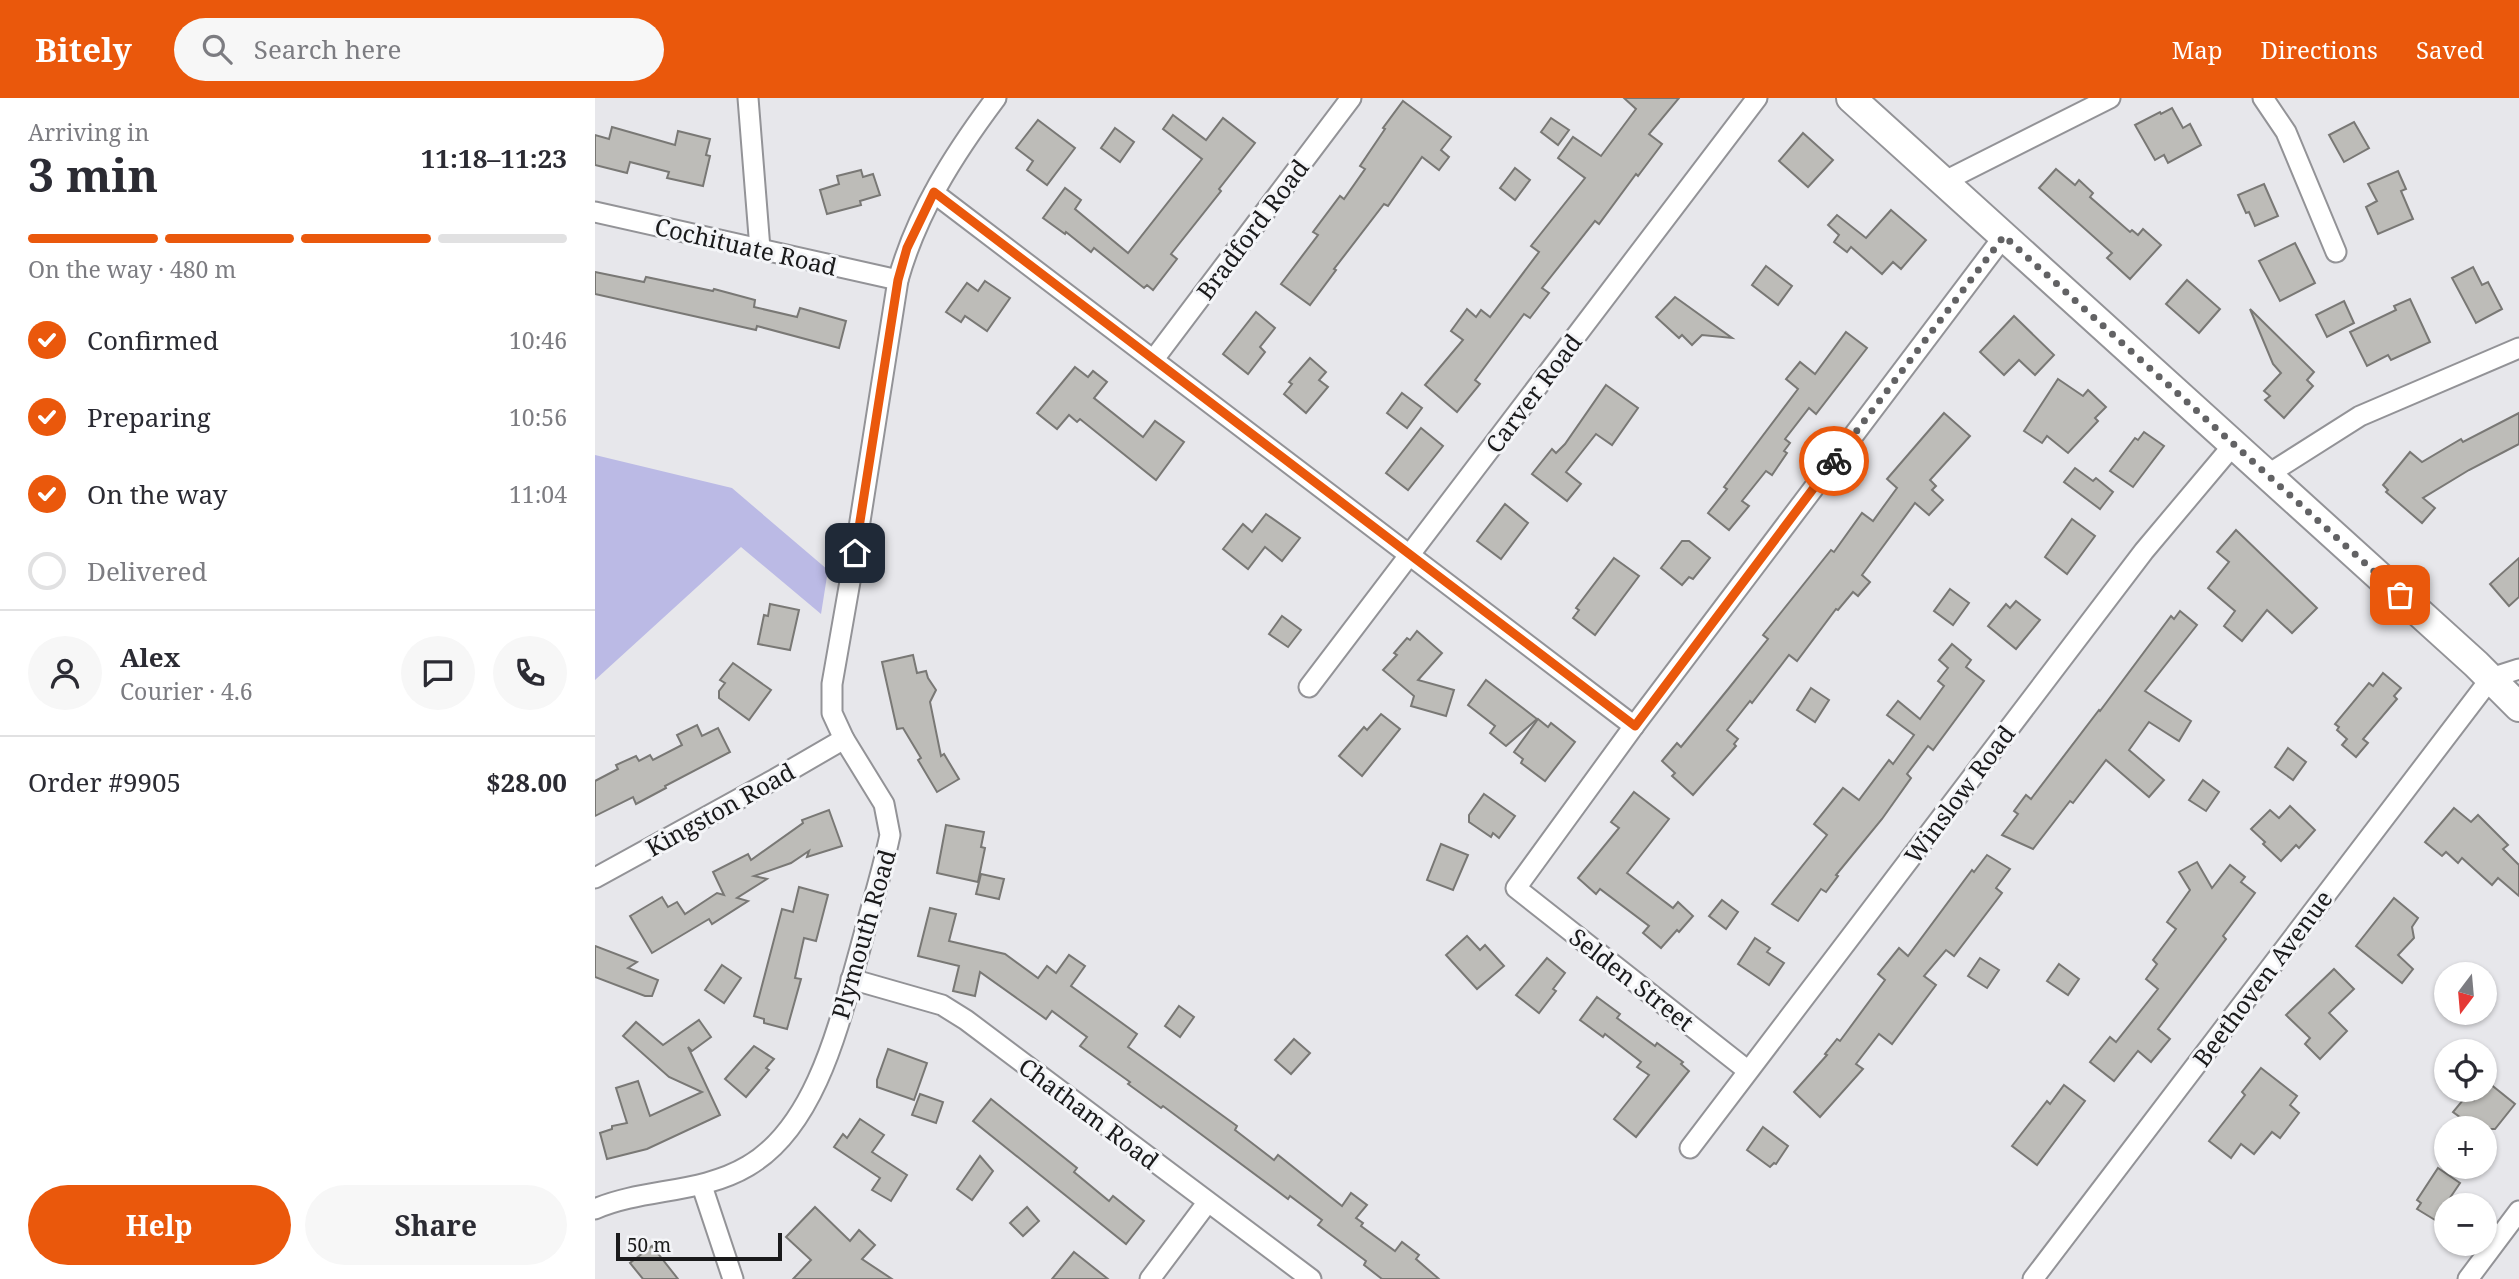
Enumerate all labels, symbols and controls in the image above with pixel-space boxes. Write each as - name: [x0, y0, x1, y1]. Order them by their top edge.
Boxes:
- search box: [174, 18, 664, 81]
- text: Bitely: [35, 27, 132, 72]
- icon: search: [198, 30, 236, 68]
- text: Search here: [254, 31, 401, 67]
- text: Map: [2172, 33, 2223, 66]
- text: Directions: [2261, 33, 2378, 66]
- text: Saved: [2416, 33, 2484, 66]
- text: Arriving in: [28, 116, 149, 148]
- text: 11:18–11:23: [421, 140, 567, 176]
- text: 3 min: [28, 143, 158, 205]
- street label: Bradford Road: [1188, 152, 1316, 306]
- street label: Cochituate Road: [652, 209, 841, 283]
- text: On the way · 480 m: [28, 253, 236, 285]
- icon: check: [28, 321, 66, 359]
- text: Confirmed: [87, 322, 219, 358]
- text: 10:46: [509, 324, 567, 356]
- street label: Carver Road: [1477, 326, 1589, 460]
- icon: check: [28, 398, 66, 436]
- text: Preparing: [87, 399, 211, 435]
- text: 10:56: [509, 401, 567, 433]
- courier: [1799, 426, 1869, 496]
- icon: bike: [1815, 442, 1853, 480]
- icon: check: [28, 475, 66, 513]
- text: On the way: [87, 476, 227, 512]
- text: 11:04: [509, 478, 567, 510]
- pin: [825, 523, 885, 583]
- icon: home: [836, 534, 874, 572]
- text: Delivered: [87, 553, 207, 589]
- pin: [2370, 565, 2430, 625]
- icon: bag: [2381, 576, 2419, 614]
- button: person: [28, 636, 102, 710]
- button: chat: [401, 636, 475, 710]
- button: phone: [493, 636, 567, 710]
- text: Alex: [120, 639, 180, 675]
- text: Courier · 4.6: [120, 675, 253, 707]
- street label: Winslow Road: [1896, 718, 2022, 870]
- street label: Kingston Road: [640, 754, 801, 864]
- text: Order #9905: [28, 764, 181, 800]
- text: $28.00: [486, 764, 567, 800]
- street label: Plymouth Road: [823, 845, 903, 1023]
- street label: Beethoven Avenue: [2185, 883, 2339, 1073]
- street label: Selden Street: [1563, 920, 1701, 1038]
- north arrow: [2434, 962, 2497, 1026]
- map controls: [2434, 962, 2497, 1256]
- button: locate: [2434, 1039, 2497, 1102]
- street label: Chatham Road: [1012, 1049, 1166, 1177]
- button: +: [2434, 1116, 2497, 1179]
- button: Help: [28, 1185, 291, 1265]
- button: Share: [305, 1185, 567, 1265]
- button: −: [2434, 1193, 2497, 1256]
- scale bar: [616, 1230, 782, 1262]
- text: 50 m: [627, 1232, 671, 1258]

